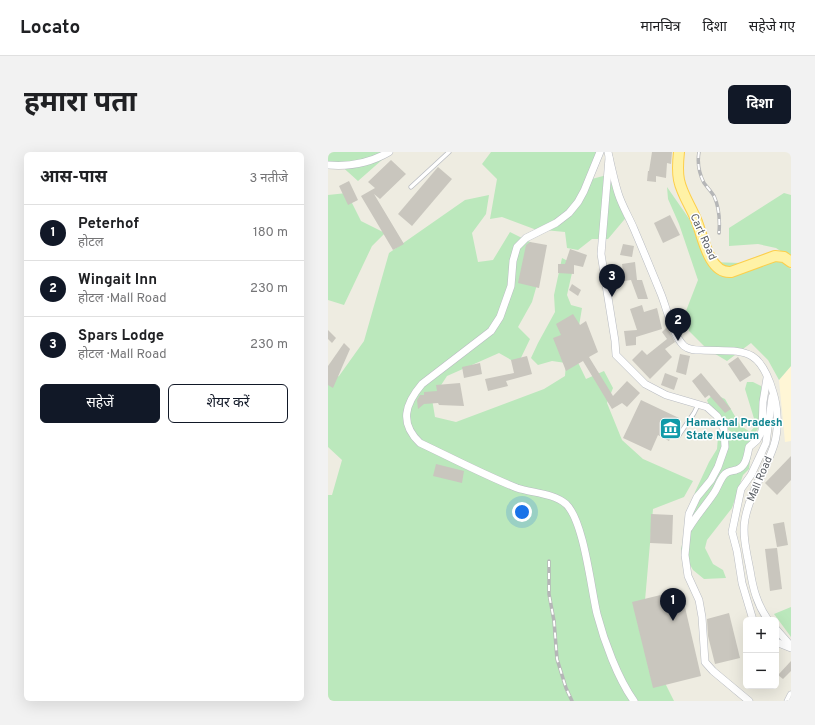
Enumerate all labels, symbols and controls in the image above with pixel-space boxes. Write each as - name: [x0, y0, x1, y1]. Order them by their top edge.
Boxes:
- text: Locato: [20, 16, 80, 40]
- text: मानचित्र: [641, 19, 681, 36]
- text: दिशा: [703, 19, 727, 36]
- text: सहेजे गए: [749, 19, 795, 36]
- button: दिशा: [728, 85, 791, 124]
- text: हमारा पता: [24, 86, 137, 122]
- text: आस-पास: [40, 167, 107, 189]
- text: 3 नतीजे: [249, 171, 288, 187]
- street label: Cart Road: [686, 211, 720, 263]
- text: Peterhof: [78, 215, 139, 234]
- text: 1: [50, 225, 56, 241]
- text: 180 m: [253, 225, 288, 241]
- text: होटल: [78, 235, 104, 251]
- pin: 3: [599, 264, 625, 297]
- text: Wingait Inn: [78, 271, 157, 290]
- text: 2: [49, 281, 57, 297]
- text: 230 m: [250, 281, 288, 297]
- text: होटल · Mall Road: [78, 291, 167, 307]
- pin: 2: [665, 308, 691, 341]
- text: Spars Lodge: [78, 327, 164, 346]
- text: 3: [49, 337, 57, 353]
- text: 230 m: [250, 337, 288, 353]
- text: होटल · Mall Road: [78, 347, 167, 363]
- button: सहेजें: [40, 384, 160, 423]
- button: शेयर करें: [168, 384, 288, 423]
- museum icon: Hamachal Pradesh State Museum: [658, 416, 684, 442]
- place label: Hamachal Pradesh State Museum: [686, 416, 783, 443]
- street label: Mall Road: [744, 454, 776, 504]
- your location: [512, 502, 532, 522]
- pin: 1: [660, 588, 686, 621]
- map controls: [743, 617, 779, 689]
- button: +: [743, 617, 779, 653]
- button: −: [743, 653, 779, 689]

